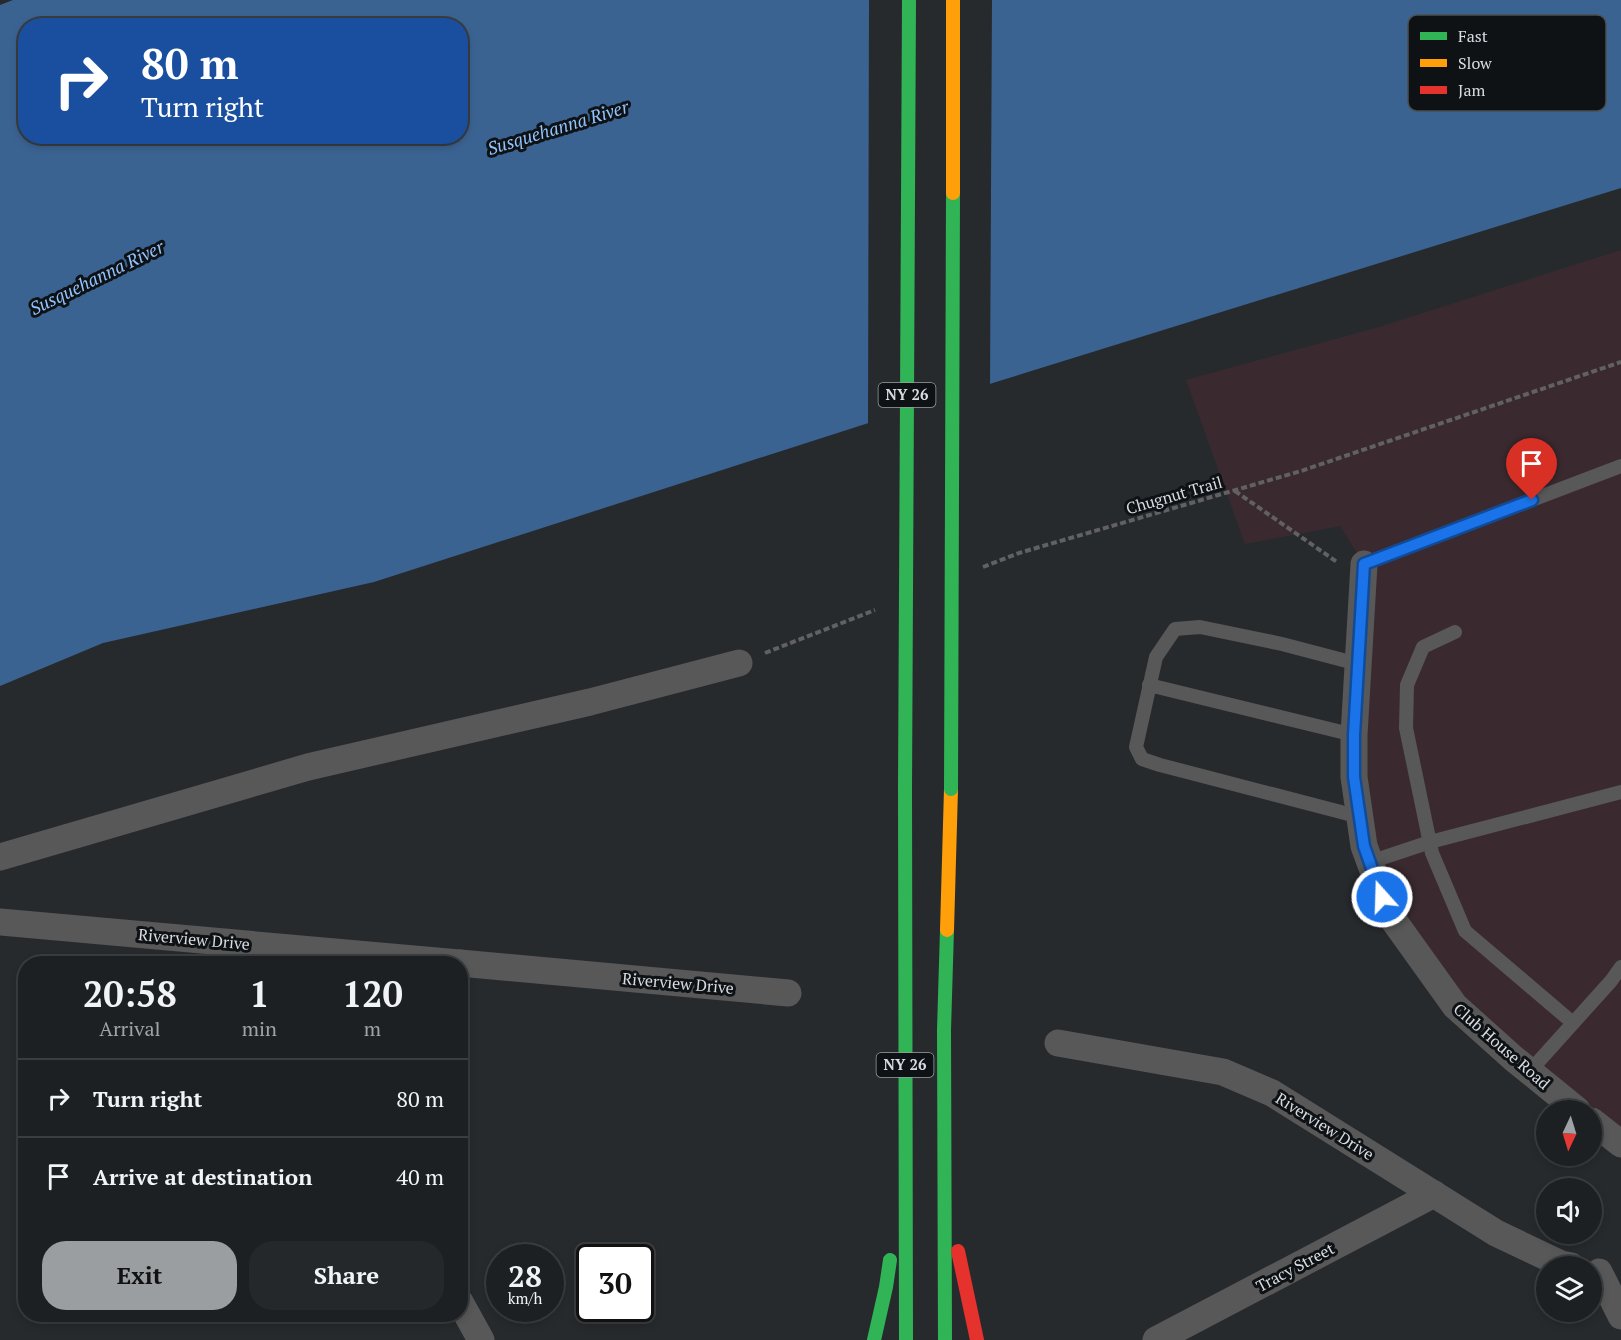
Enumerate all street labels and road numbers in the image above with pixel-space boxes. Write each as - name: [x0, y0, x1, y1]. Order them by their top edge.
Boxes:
- road number: NY 26: [878, 383, 936, 407]
- street label: Chugnut Trail: [1123, 471, 1225, 519]
- street label: Riverview Drive: [137, 923, 251, 955]
- street label: Riverview Drive: [621, 967, 735, 999]
- street label: Club House Road: [1449, 998, 1555, 1094]
- road number: NY 26: [876, 1053, 934, 1077]
- street label: Riverview Drive: [1272, 1087, 1378, 1165]
- street label: Tracy Street: [1252, 1237, 1338, 1297]

